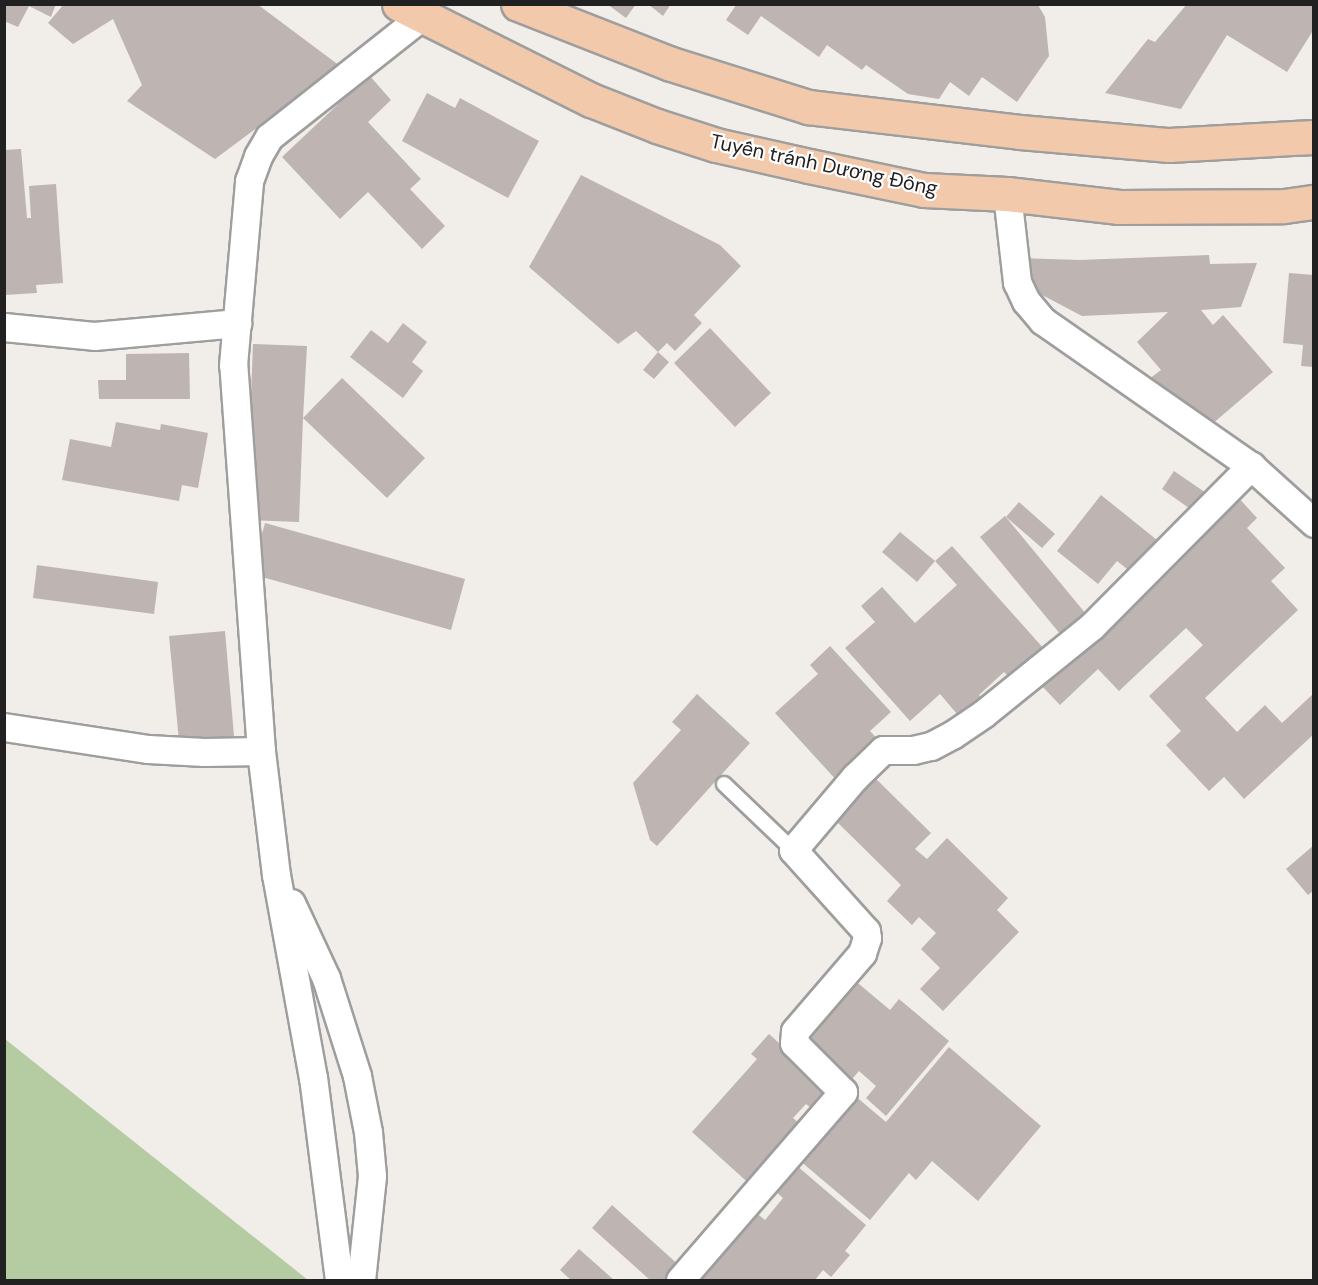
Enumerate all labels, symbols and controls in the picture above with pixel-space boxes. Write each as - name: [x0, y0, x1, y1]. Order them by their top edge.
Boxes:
- street label: Tuyến tránh Dương Đông: [708, 129, 940, 201]

